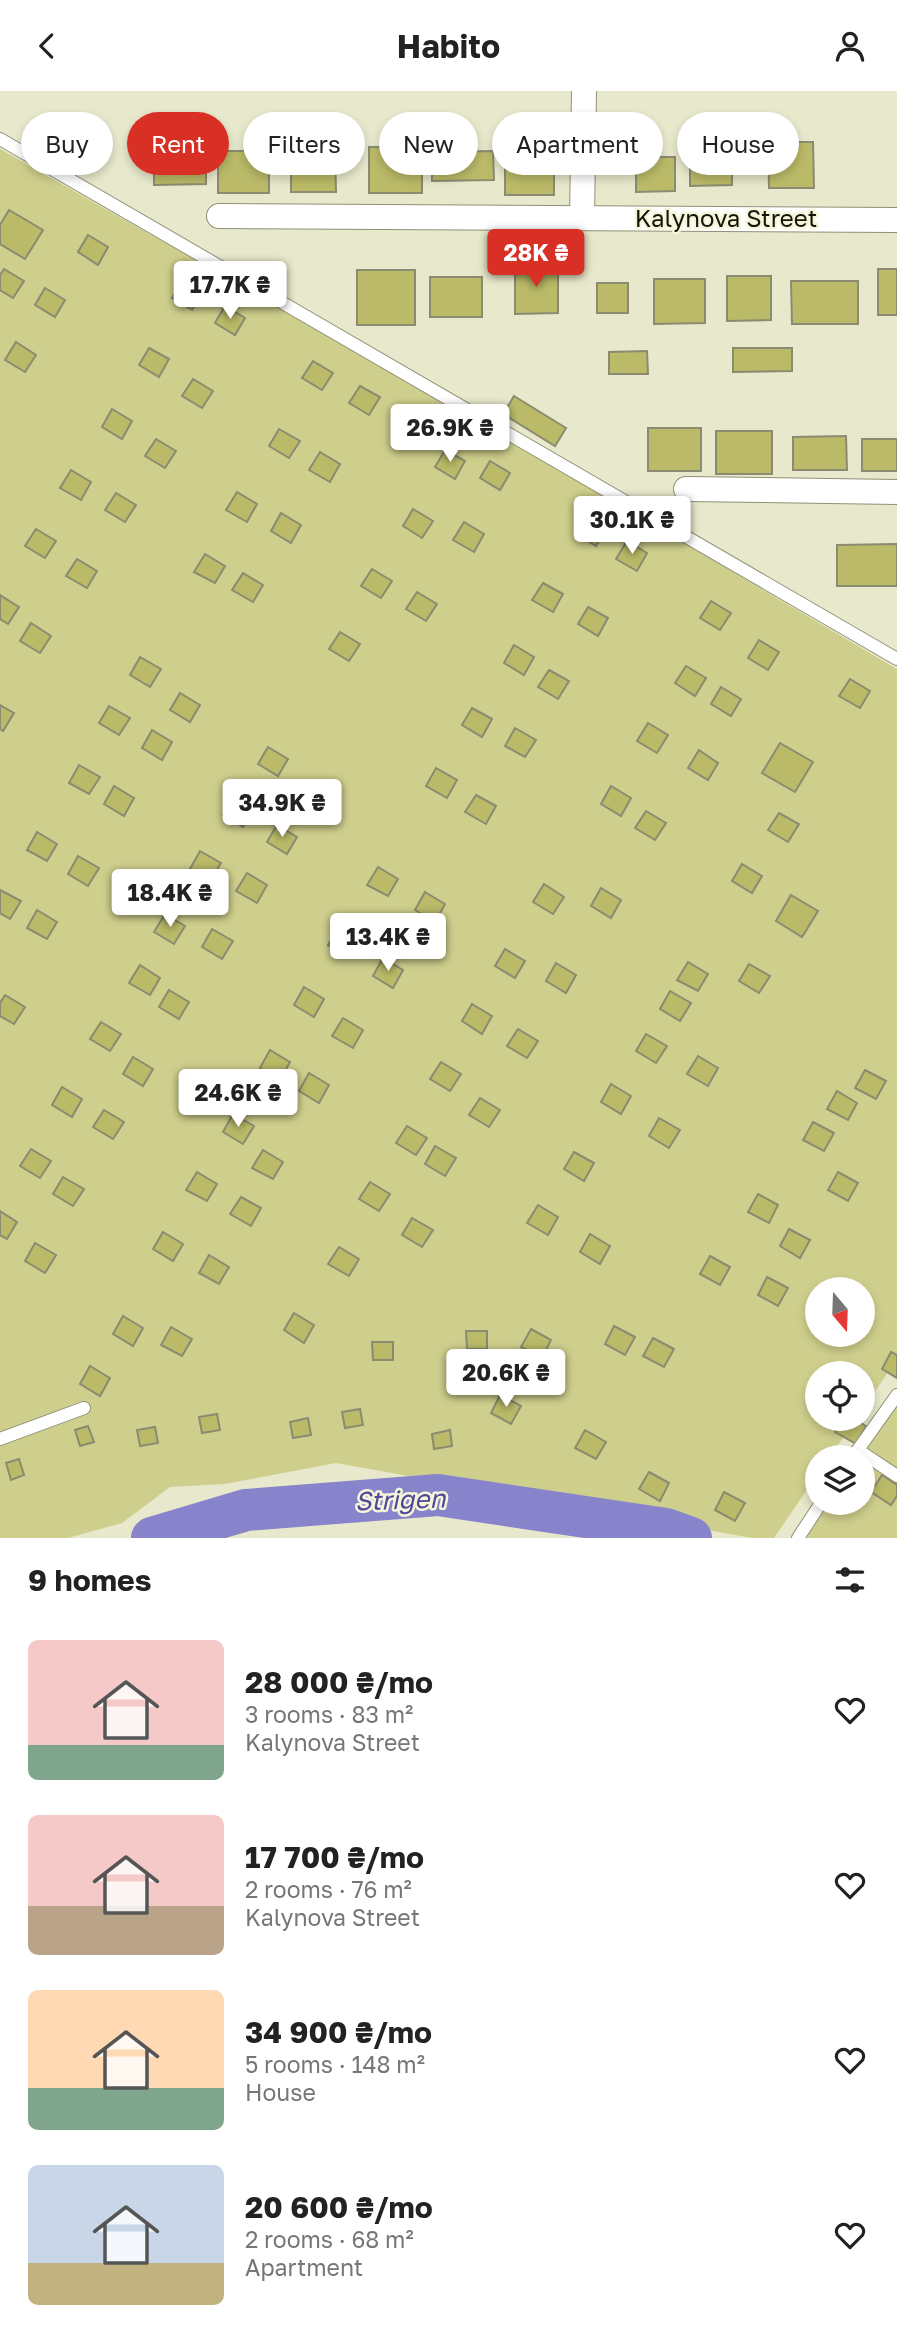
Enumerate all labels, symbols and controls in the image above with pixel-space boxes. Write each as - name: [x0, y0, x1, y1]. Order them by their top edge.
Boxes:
- icon: back: [28, 27, 66, 65]
- text: Habito: [397, 27, 500, 65]
- icon: person: [831, 27, 869, 65]
- chip: Buy: [21, 112, 113, 175]
- chip: Rent: [127, 112, 229, 175]
- chip: Filters: [243, 112, 365, 175]
- chip: New: [379, 112, 478, 175]
- chip: Apartment: [492, 112, 663, 175]
- chip: House: [677, 112, 799, 175]
- street label: Kalynova Street: [635, 203, 817, 232]
- pin: 28K ₴: [487, 229, 585, 289]
- text: 28K ₴: [503, 238, 569, 266]
- pin: 17.7K ₴: [165, 261, 295, 321]
- text: 17.7K ₴: [190, 270, 270, 298]
- pin: 26.9K ₴: [385, 405, 515, 464]
- text: 26.9K ₴: [406, 413, 494, 441]
- pin: 30.1K ₴: [567, 497, 697, 556]
- text: 30.1K ₴: [590, 505, 674, 533]
- pin: 34.9K ₴: [217, 779, 347, 839]
- text: 34.9K ₴: [239, 788, 325, 816]
- pin: 18.4K ₴: [105, 869, 235, 929]
- text: 18.4K ₴: [128, 878, 212, 906]
- pin: 13.4K ₴: [323, 913, 453, 973]
- text: 13.4K ₴: [346, 922, 430, 950]
- pin: 24.6K ₴: [173, 1069, 303, 1129]
- text: 24.6K ₴: [195, 1078, 281, 1106]
- north arrow: [805, 1277, 875, 1347]
- map controls: [805, 1277, 875, 1515]
- pin: 20.6K ₴: [441, 1349, 571, 1409]
- text: 20.6K ₴: [462, 1358, 550, 1386]
- button: locate: [805, 1361, 875, 1431]
- button: layers: [805, 1445, 875, 1515]
- water label: Strigen: [354, 1482, 447, 1517]
- icon: filters: [831, 1561, 869, 1599]
- text: 9 homes: [28, 1562, 151, 1598]
- text: 28 000 ₴/mo: [245, 1664, 433, 1700]
- icon: home: [84, 1668, 168, 1752]
- icon: heart: [831, 1691, 869, 1729]
- text: 3 rooms · 83 m²: [245, 1700, 413, 1728]
- text: Kalynova Street: [245, 1728, 420, 1756]
- text: 17 700 ₴/mo: [245, 1839, 424, 1875]
- icon: home: [84, 1843, 168, 1927]
- icon: heart: [831, 1866, 869, 1904]
- text: 2 rooms · 76 m²: [245, 1875, 412, 1903]
- text: Kalynova Street: [245, 1903, 420, 1931]
- text: 34 900 ₴/mo: [245, 2014, 432, 2050]
- icon: home: [84, 2018, 168, 2102]
- icon: heart: [831, 2041, 869, 2079]
- text: 5 rooms · 148 m²: [245, 2050, 425, 2078]
- text: House: [245, 2078, 316, 2106]
- text: 20 600 ₴/mo: [245, 2189, 433, 2225]
- icon: home: [84, 2193, 168, 2277]
- icon: heart: [831, 2216, 869, 2254]
- text: 2 rooms · 68 m²: [245, 2225, 414, 2253]
- text: Apartment: [245, 2253, 363, 2281]

